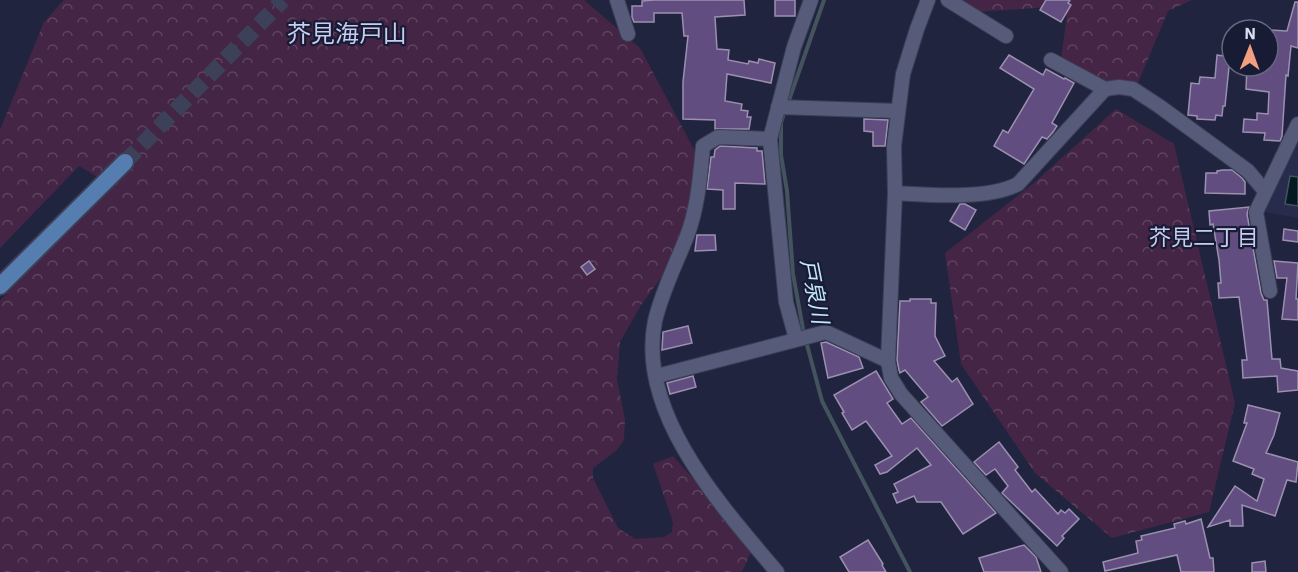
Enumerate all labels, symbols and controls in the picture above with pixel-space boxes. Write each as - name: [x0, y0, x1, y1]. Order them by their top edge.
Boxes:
- district label: 芥見海戸山: [287, 17, 407, 49]
- north arrow: [1220, 18, 1280, 78]
- text: N: [1244, 23, 1256, 43]
- district label: 芥見二丁目: [1149, 222, 1259, 251]
- water label: 戸泉川: [795, 256, 836, 328]

